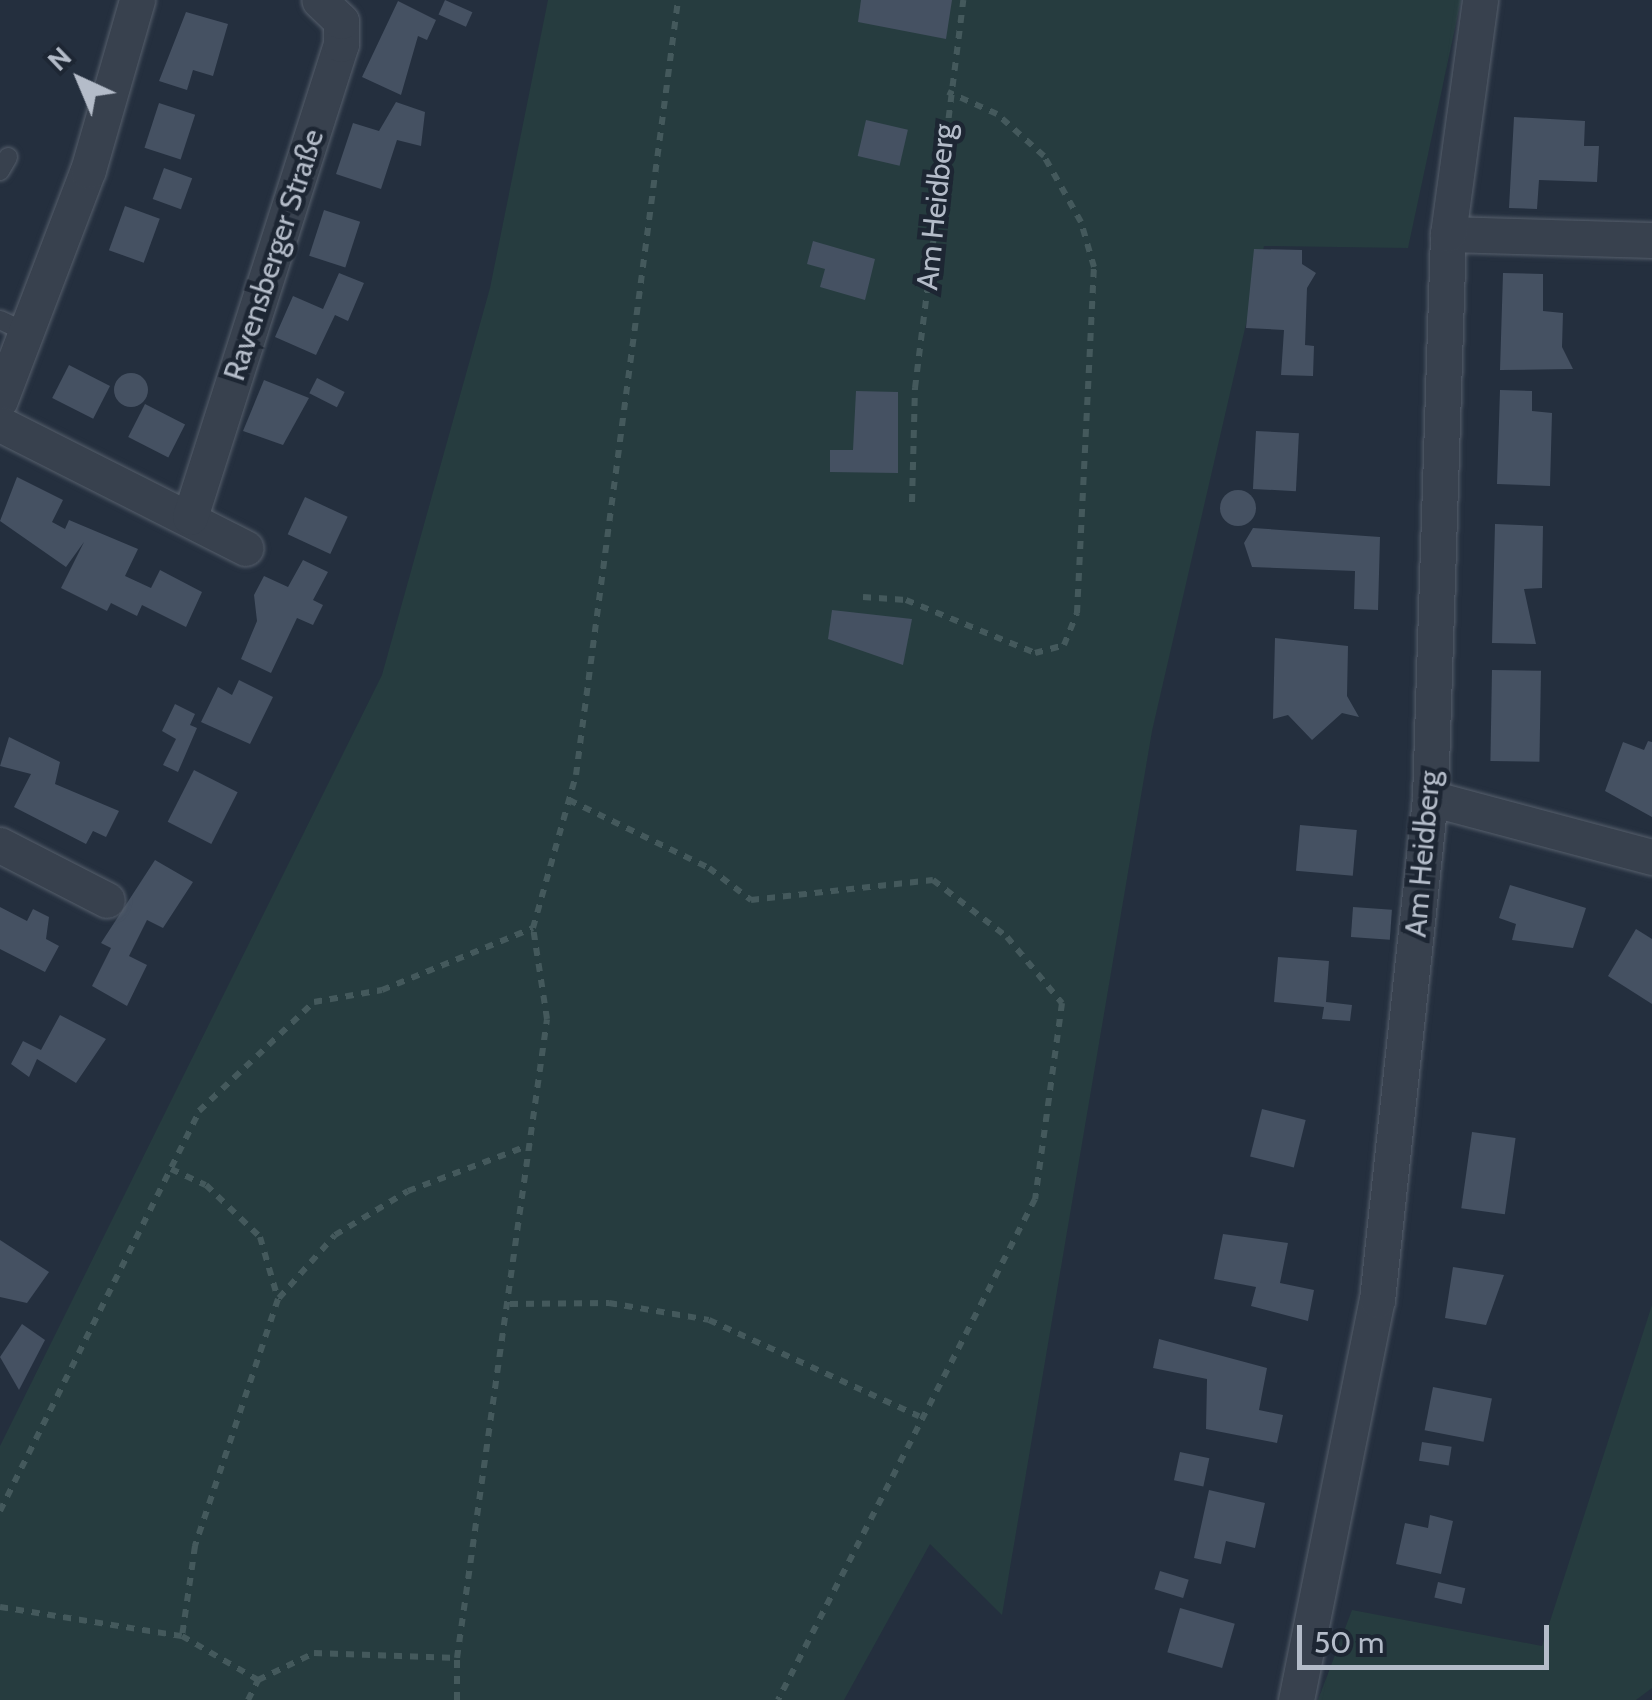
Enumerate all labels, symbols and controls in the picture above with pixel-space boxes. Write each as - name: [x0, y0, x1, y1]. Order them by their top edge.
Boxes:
- north arrow: [30, 30, 130, 130]
- text: N: [40, 39, 78, 78]
- street label: Am Heidberg: [909, 122, 963, 292]
- street label: Ravensberger Straße: [216, 125, 332, 385]
- street label: Am Heidberg: [1398, 769, 1448, 939]
- scale bar: [1302, 1605, 1554, 1667]
- text: 50 m: [1314, 1624, 1384, 1661]

